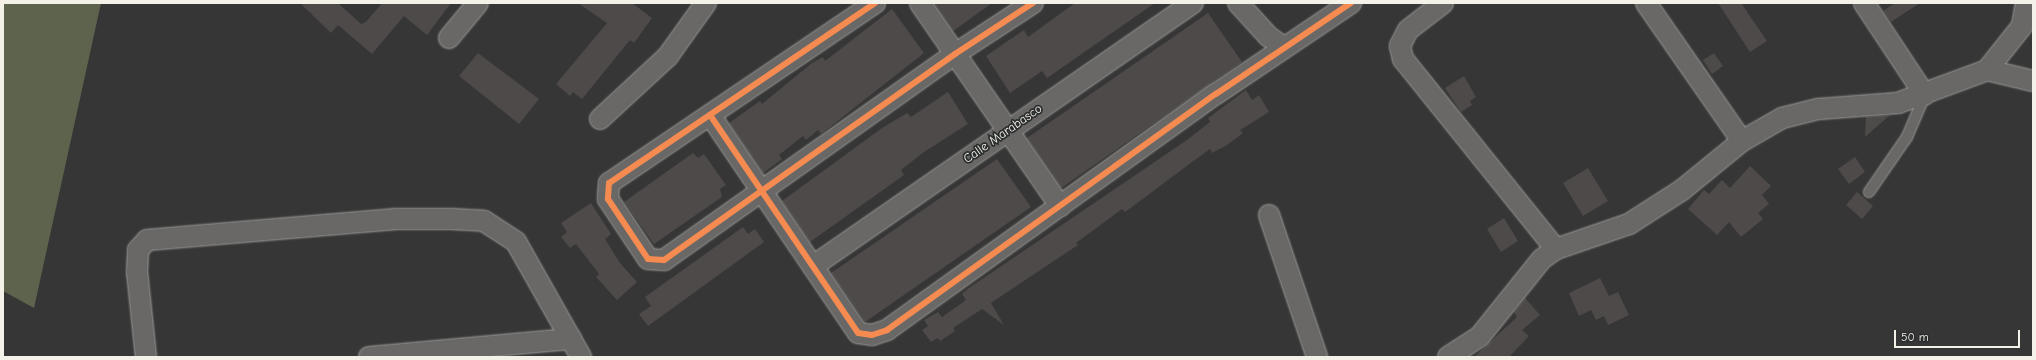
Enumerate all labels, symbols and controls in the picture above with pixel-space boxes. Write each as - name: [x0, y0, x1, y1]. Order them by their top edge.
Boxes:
- street label: Calle Marabasco: [961, 101, 1045, 167]
- scale bar: [1896, 322, 2022, 348]
- text: 50 m: [1901, 330, 1929, 344]

